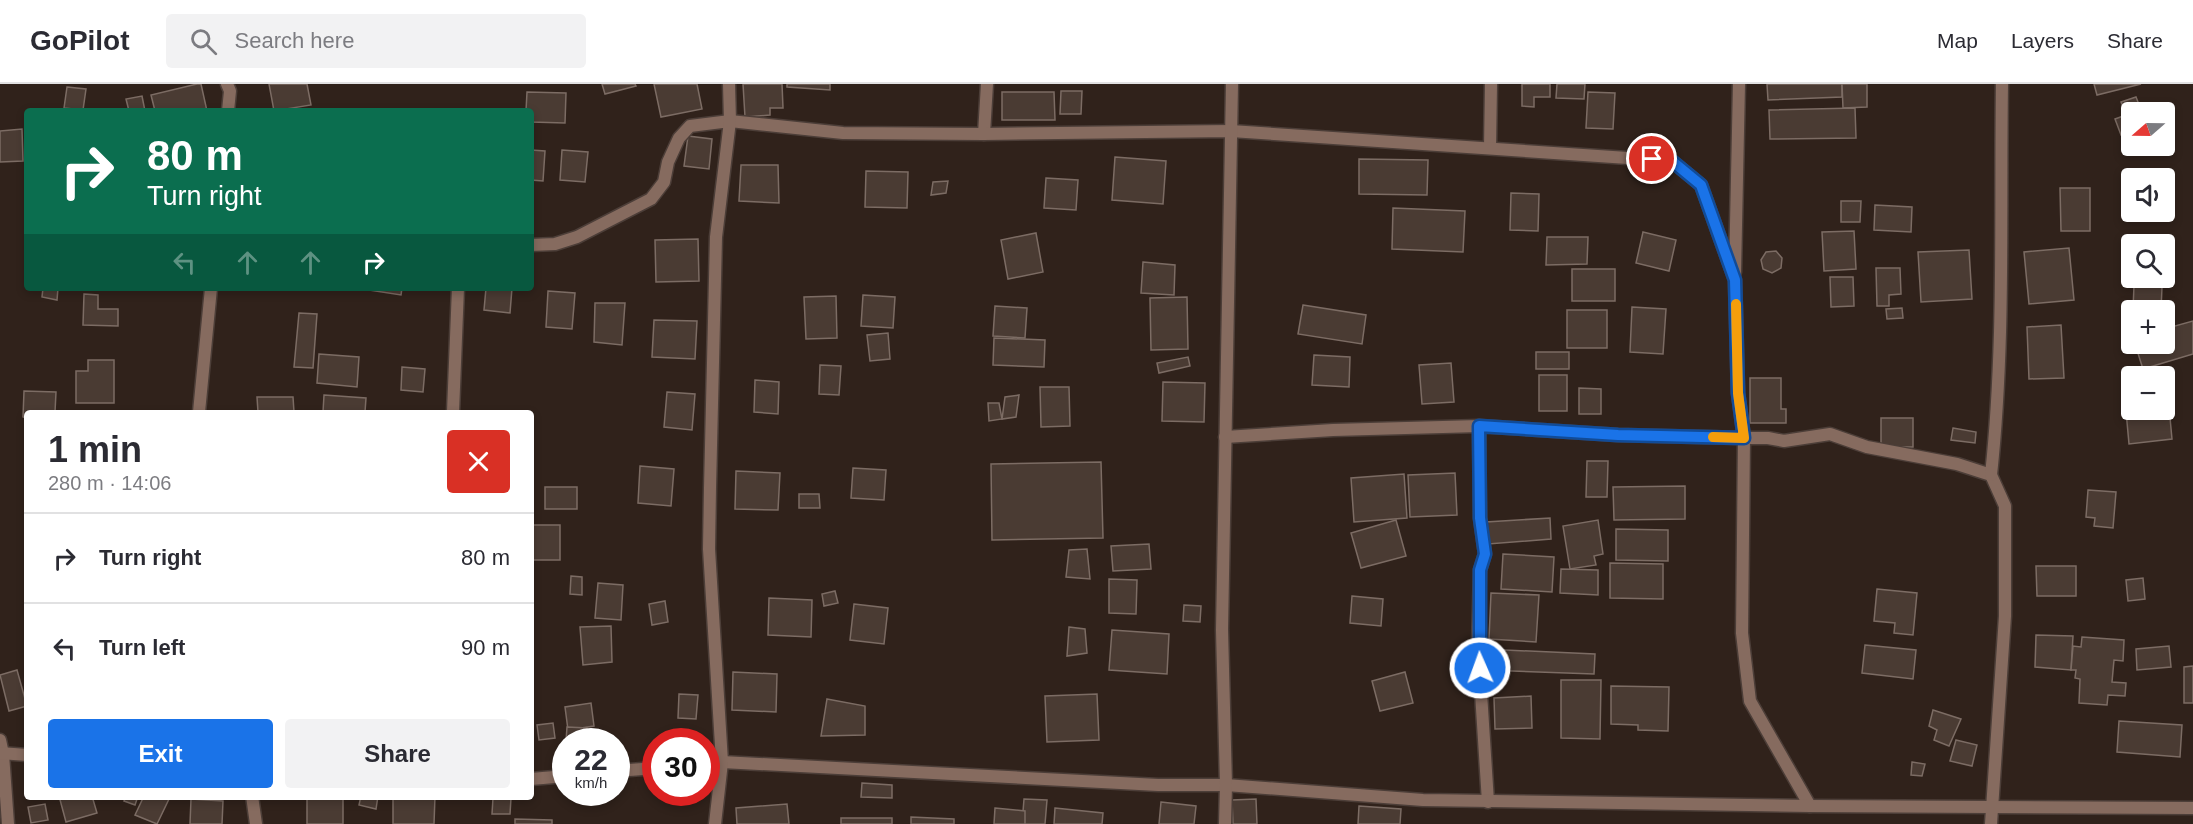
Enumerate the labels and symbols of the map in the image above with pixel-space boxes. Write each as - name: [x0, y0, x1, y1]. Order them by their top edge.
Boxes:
- north arrow: [2121, 102, 2175, 156]
- pin: [1626, 133, 1677, 184]
- position arrow: [1448, 636, 1512, 700]
- speed limit sign: 30: [642, 728, 720, 806]

